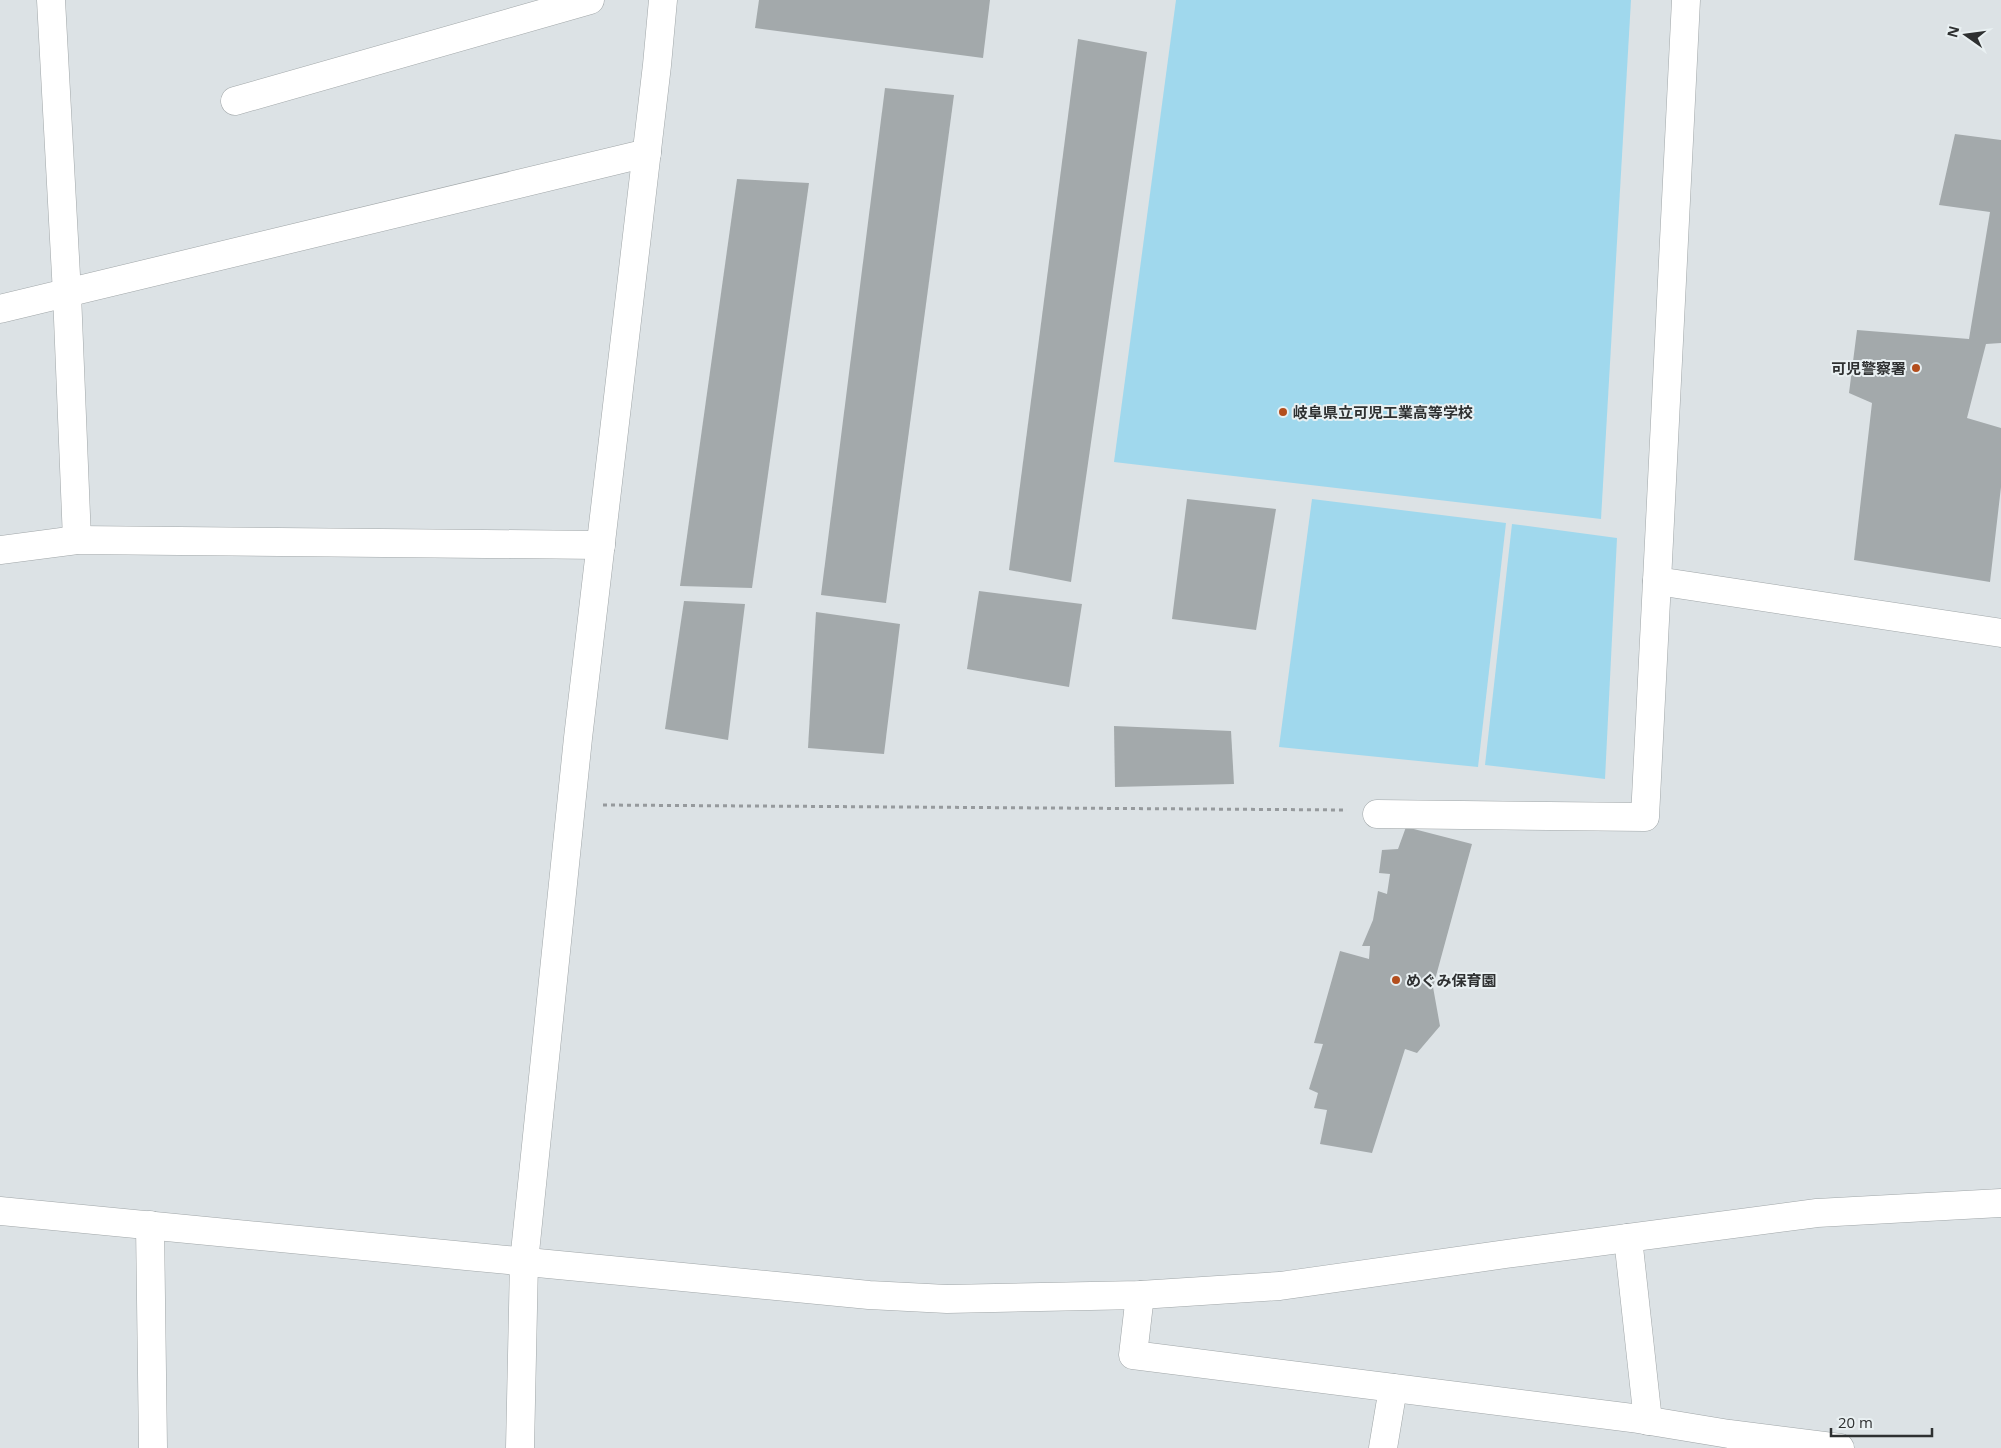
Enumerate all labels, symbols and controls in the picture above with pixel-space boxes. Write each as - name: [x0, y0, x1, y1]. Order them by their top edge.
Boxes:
- north arrow: [1941, 10, 1991, 60]
- text: N: [1942, 24, 1963, 40]
- place label: 可児警察署: [1831, 358, 1906, 378]
- marker: 可児警察署: [1910, 362, 1922, 374]
- place label: 岐阜県立可児工業高等学校: [1293, 402, 1473, 422]
- marker: 岐阜県立可児工業高等学校: [1277, 406, 1289, 418]
- place label: めぐみ保育園: [1406, 970, 1496, 990]
- marker: めぐみ保育園: [1390, 974, 1402, 986]
- scale bar: [1831, 1406, 1932, 1438]
- text: 20 m: [1838, 1412, 1873, 1432]

